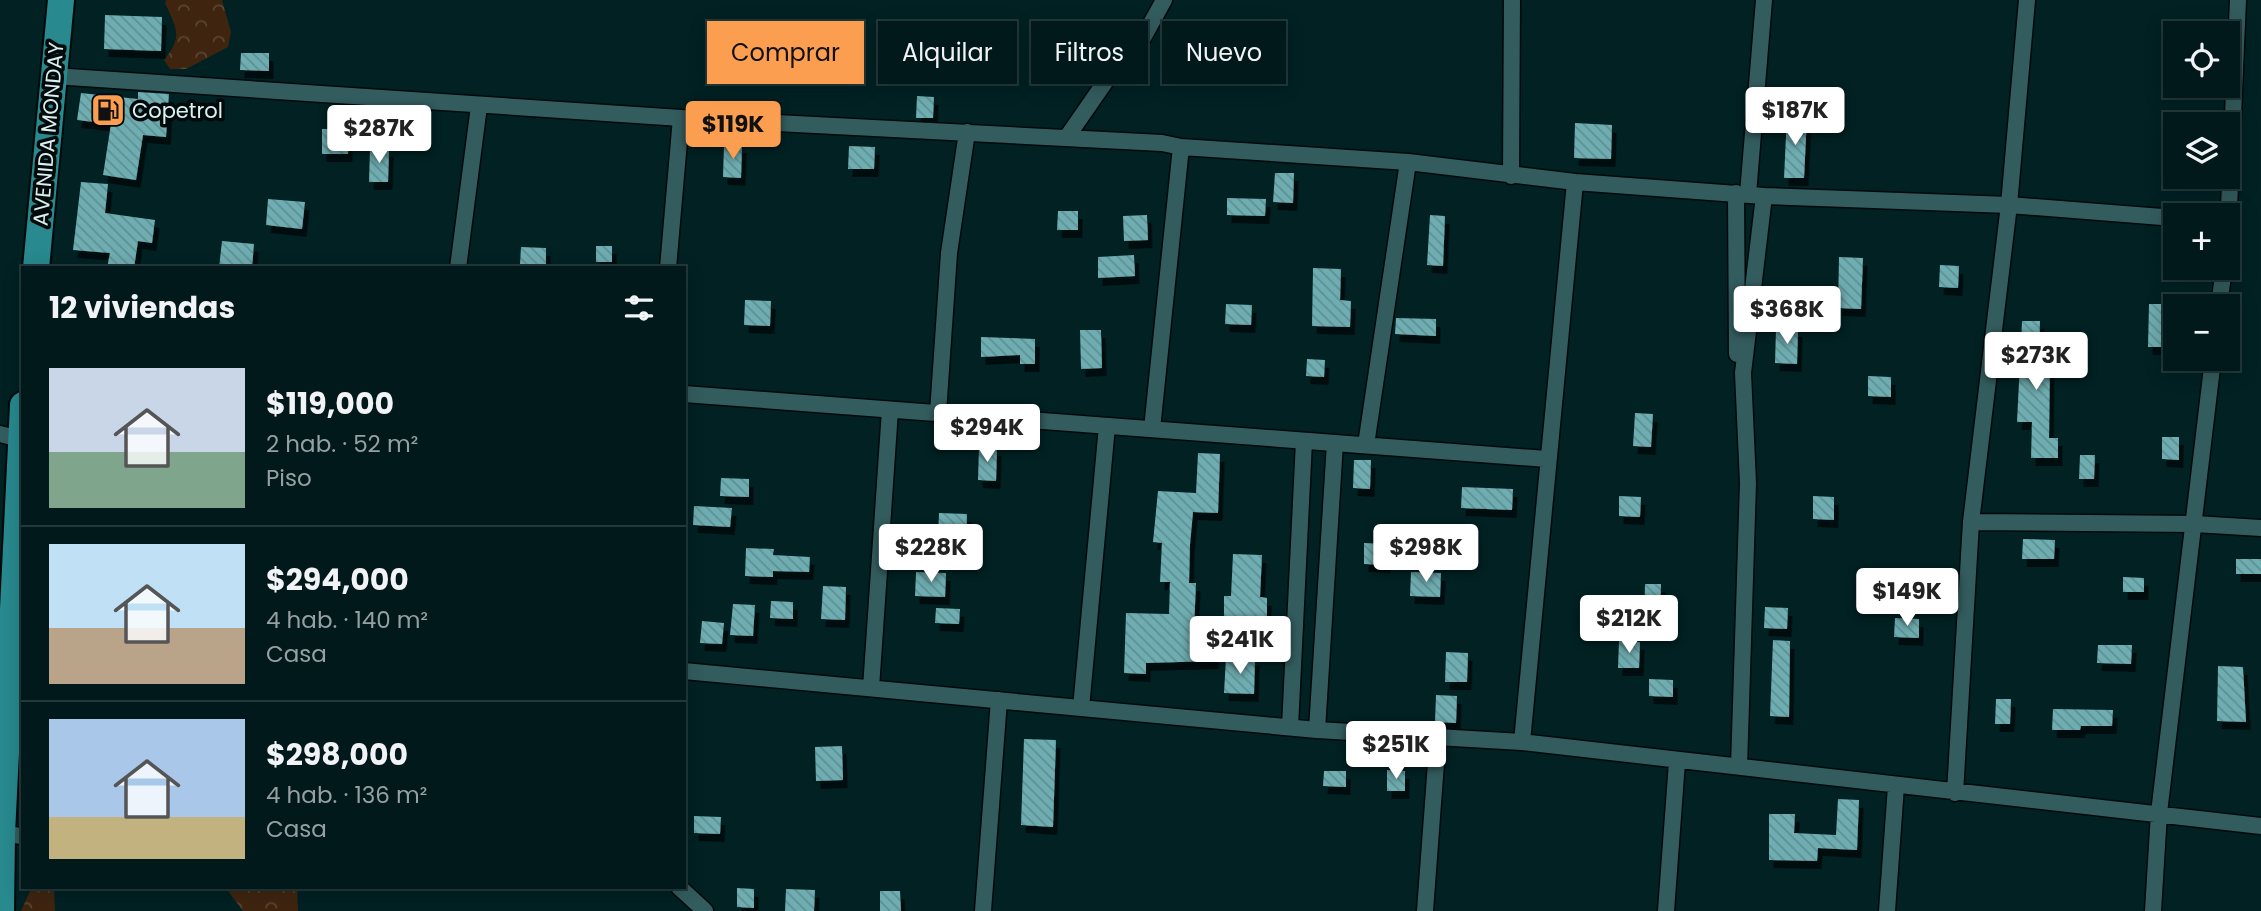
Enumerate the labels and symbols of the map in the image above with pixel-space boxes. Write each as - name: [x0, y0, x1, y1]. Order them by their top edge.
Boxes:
- street label: AVENIDA MONDAY: [26, 41, 70, 227]
- pin: $187K: [1746, 88, 1844, 147]
- fuel station icon: Copetrol: [89, 91, 127, 129]
- place label: Copetrol: [132, 96, 223, 125]
- pin: $119K: [684, 102, 782, 161]
- pin: $287K: [330, 106, 428, 165]
- pin: $368K: [1738, 286, 1836, 346]
- pin: $273K: [1987, 332, 2085, 392]
- pin: $294K: [938, 405, 1036, 464]
- pin: $228K: [882, 524, 980, 584]
- pin: $298K: [1377, 524, 1475, 584]
- pin: $149K: [1858, 568, 1956, 628]
- pin: $212K: [1580, 596, 1678, 655]
- pin: $241K: [1191, 616, 1289, 676]
- pin: $251K: [1347, 722, 1445, 781]

